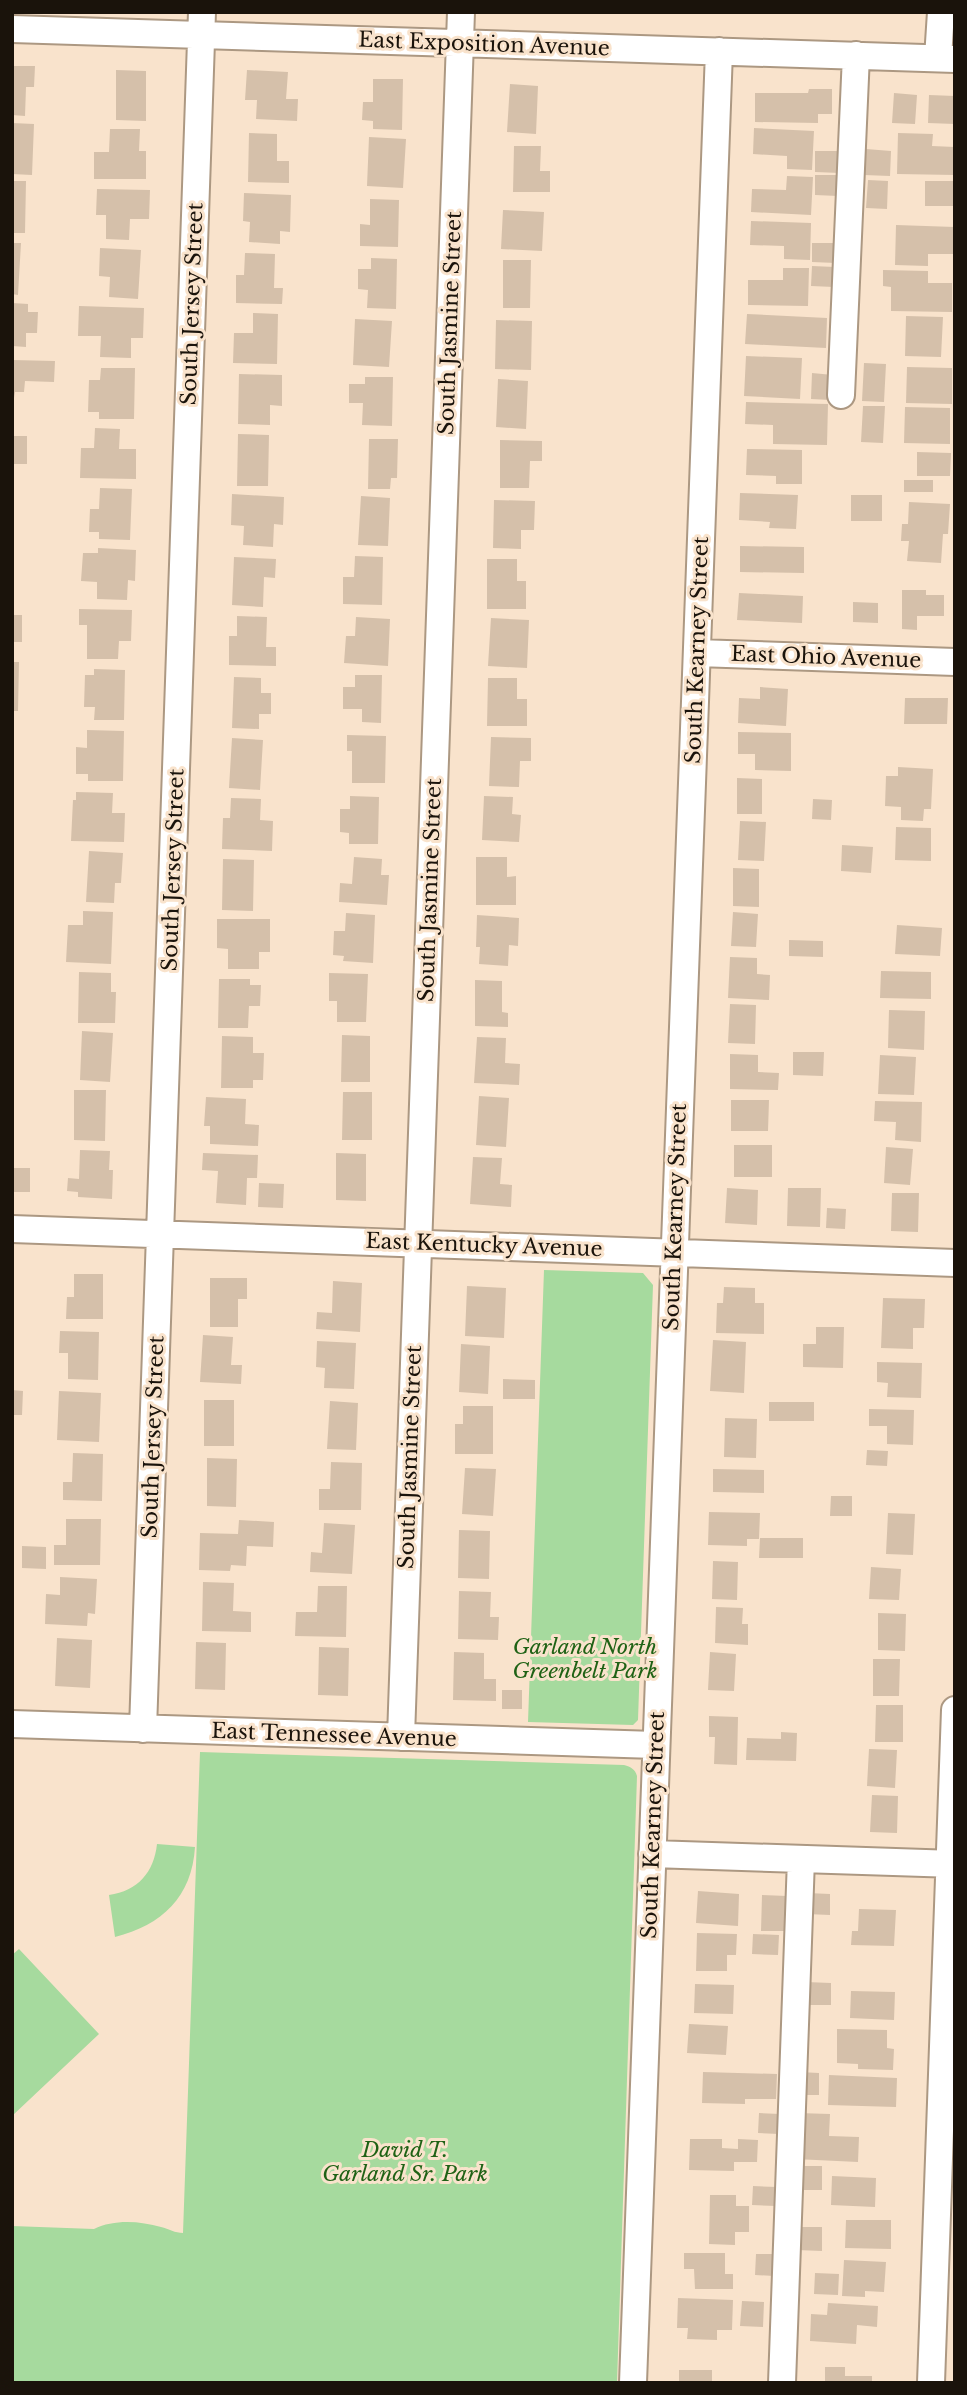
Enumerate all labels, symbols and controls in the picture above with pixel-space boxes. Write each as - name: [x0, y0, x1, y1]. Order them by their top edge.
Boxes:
- street label: East Exposition Avenue: [358, 27, 610, 61]
- street label: South Jersey Street: [175, 202, 209, 406]
- street label: South Jasmine Street: [433, 211, 467, 435]
- street label: South Kearney Street: [680, 536, 714, 764]
- street label: East Ohio Avenue: [730, 641, 922, 673]
- street label: South Jersey Street: [156, 768, 190, 972]
- street label: South Jasmine Street: [413, 778, 447, 1002]
- street label: South Kearney Street: [658, 1103, 692, 1331]
- street label: East Kentucky Avenue: [365, 1228, 603, 1262]
- street label: South Jersey Street: [136, 1335, 170, 1539]
- street label: South Jasmine Street: [393, 1345, 427, 1569]
- park label: Garland North Greenbelt Park: [513, 1634, 657, 1684]
- street label: South Kearney Street: [636, 1711, 670, 1939]
- street label: East Tennessee Avenue: [211, 1718, 457, 1752]
- park label: David T. Garland Sr. Park: [322, 2137, 488, 2187]

